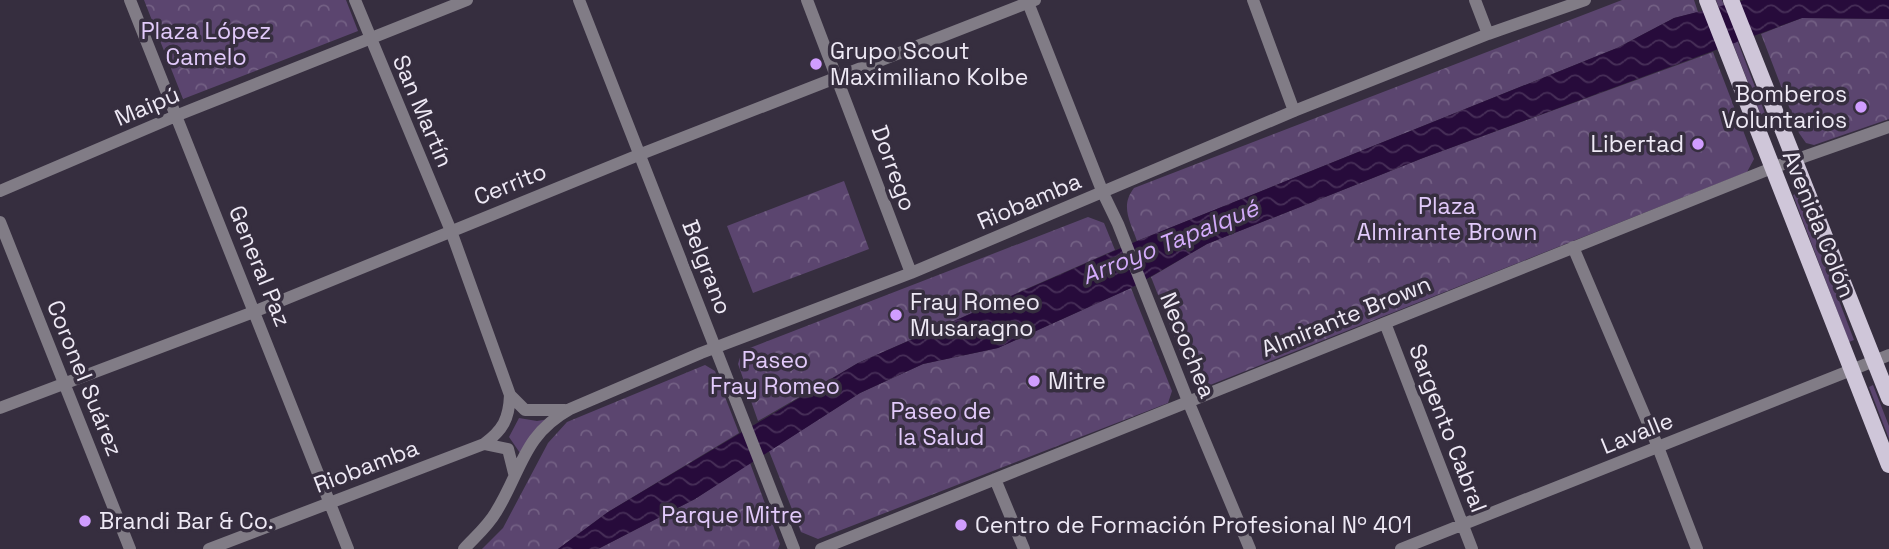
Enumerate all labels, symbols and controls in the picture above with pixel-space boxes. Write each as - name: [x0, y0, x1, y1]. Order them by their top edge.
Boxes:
- park label: Plaza López Camelo: [141, 16, 271, 72]
- place label: Grupo Scout Maximiliano Kolbe: [830, 36, 1028, 92]
- street label: San Martín: [386, 50, 460, 172]
- marker: Grupo Scout Maximiliano Kolbe: [808, 56, 824, 72]
- street label: Maipú: [110, 79, 184, 133]
- place label: Bomberos Voluntarios: [1722, 79, 1847, 135]
- marker: Bomberos Voluntarios: [1853, 99, 1869, 115]
- street label: Dorrego: [865, 121, 923, 215]
- place label: Libertad: [1590, 129, 1684, 159]
- marker: Libertad: [1690, 136, 1706, 152]
- street label: Avenida Colón: [1776, 146, 1862, 302]
- street label: Cerrito: [469, 156, 551, 212]
- street label: Riobamba: [972, 166, 1086, 236]
- park label: Plaza Almirante Brown: [1357, 191, 1537, 247]
- water label: Arroyo Tapalqué: [1077, 192, 1263, 291]
- street label: General Paz: [222, 201, 298, 331]
- street label: Belgrano: [675, 215, 739, 319]
- street label: Almirante Brown: [1257, 268, 1435, 364]
- place label: Fray Romeo Musaragno: [910, 287, 1040, 343]
- street label: Necochea: [1153, 288, 1223, 402]
- street label: Coronel Suárez: [40, 296, 130, 460]
- marker: Fray Romeo Musaragno: [888, 307, 904, 323]
- street label: Sargento Cabral: [1402, 340, 1494, 516]
- park label: Paseo Fray Romeo: [710, 345, 840, 401]
- place label: Mitre: [1048, 366, 1106, 396]
- marker: Mitre: [1026, 373, 1042, 389]
- park label: Paseo de la Salud: [891, 396, 991, 452]
- street label: Lavalle: [1596, 405, 1678, 461]
- street label: Riobamba: [309, 432, 423, 500]
- park label: Parque Mitre: [661, 500, 803, 530]
- place label: Brandi Bar & Co.: [99, 506, 274, 536]
- place label: Centro de Formación Profesional Nº 401: [975, 510, 1412, 540]
- marker: Brandi Bar & Co.: [77, 513, 93, 529]
- marker: Centro de Formación Profesional Nº 401: [953, 517, 969, 533]

